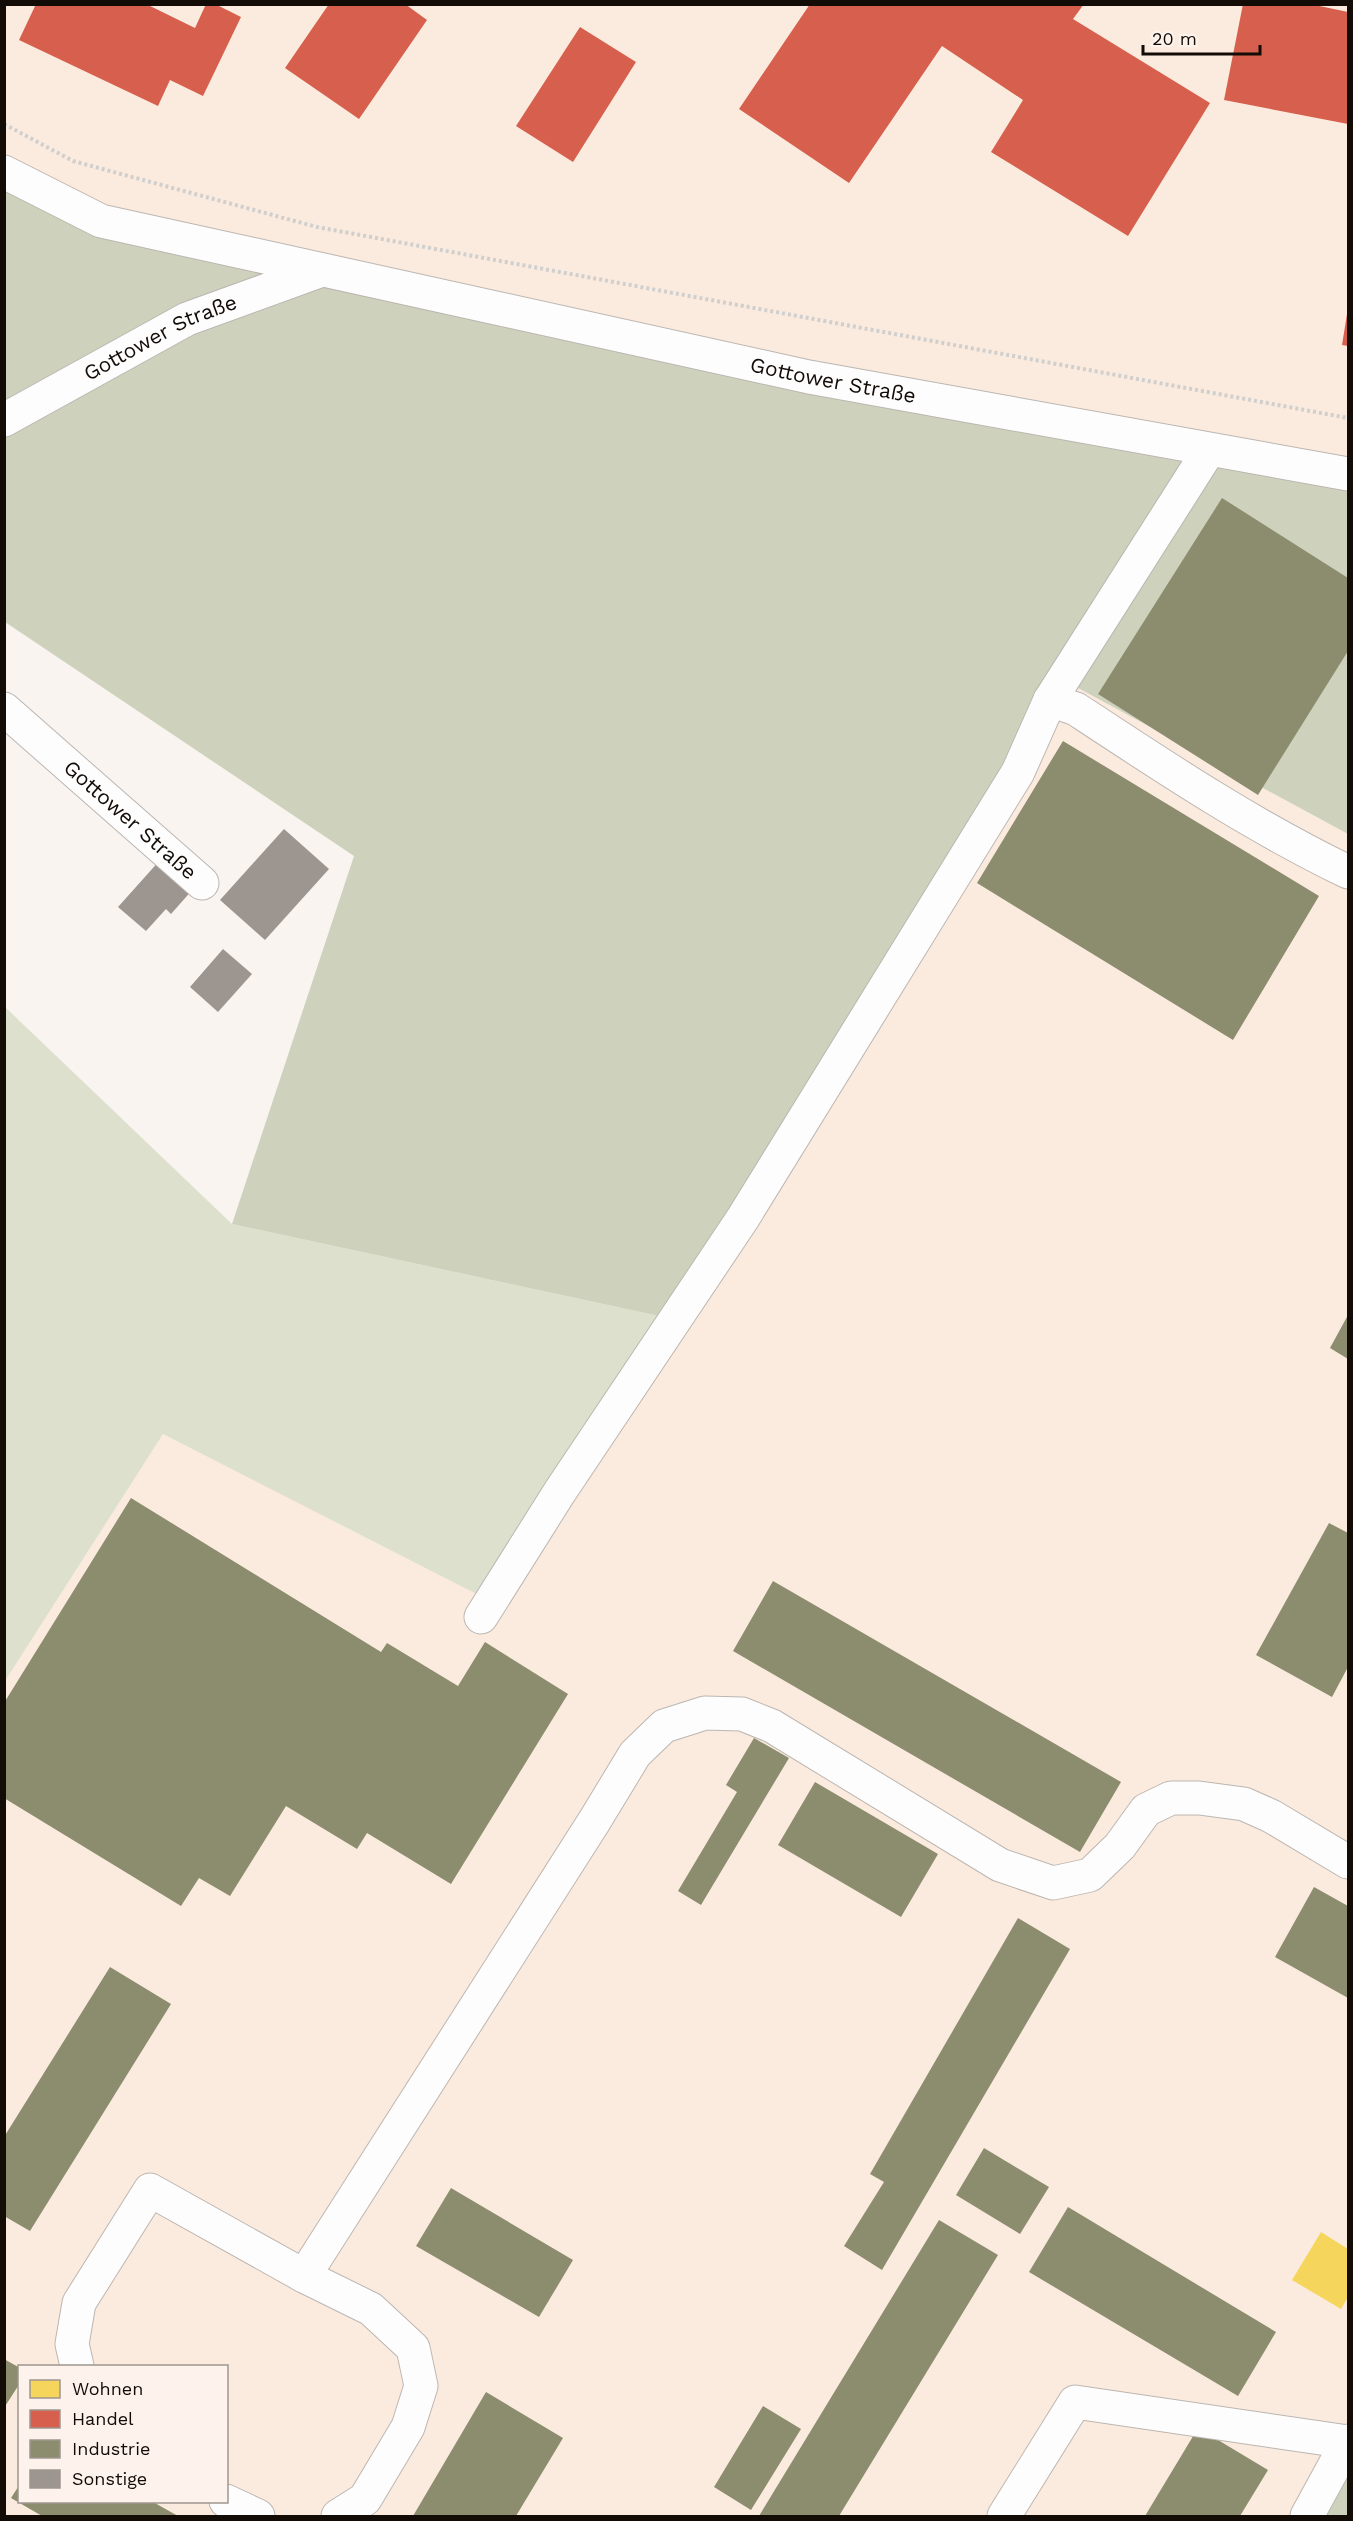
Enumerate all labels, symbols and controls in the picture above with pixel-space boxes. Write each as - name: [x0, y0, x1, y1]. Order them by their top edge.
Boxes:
- scale bar: [1143, 18, 1260, 56]
- text: 20 m: [1152, 28, 1197, 49]
- street label: Gottower Straße: [79, 289, 240, 386]
- street label: Gottower Straße: [748, 351, 918, 408]
- street label: Gottower Straße: [59, 755, 202, 884]
- legend: [18, 2365, 228, 2503]
- text: Wohnen: [72, 2378, 143, 2399]
- text: Handel: [72, 2408, 134, 2429]
- text: Industrie: [72, 2438, 150, 2459]
- text: Sonstige: [72, 2468, 147, 2489]

